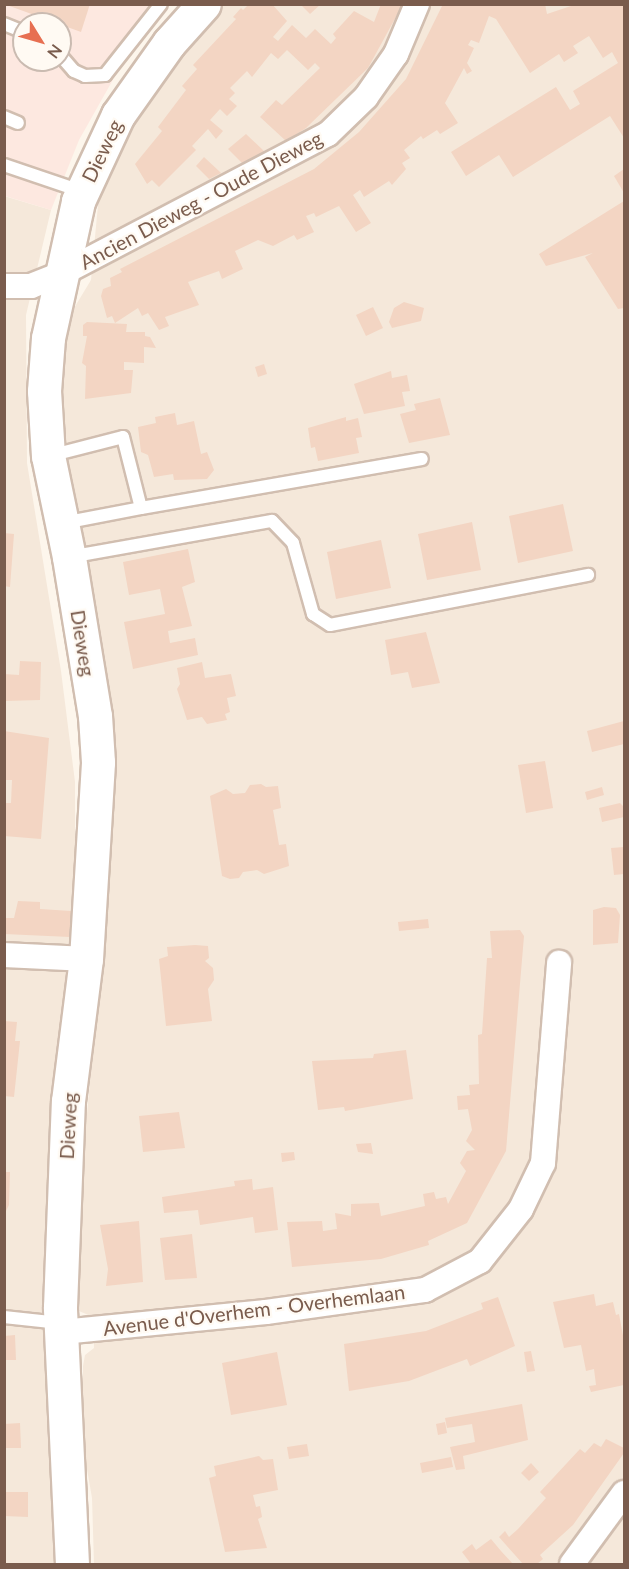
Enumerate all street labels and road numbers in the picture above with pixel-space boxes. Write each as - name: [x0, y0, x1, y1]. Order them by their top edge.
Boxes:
- street label: Dieweg: [77, 116, 127, 186]
- street label: Ancien Dieweg - Oude Dieweg: [76, 126, 326, 274]
- street label: Dieweg: [66, 608, 100, 678]
- street label: Dieweg: [54, 1092, 82, 1160]
- street label: Avenue d'Overhem - Overhemlaan: [102, 1280, 406, 1340]

